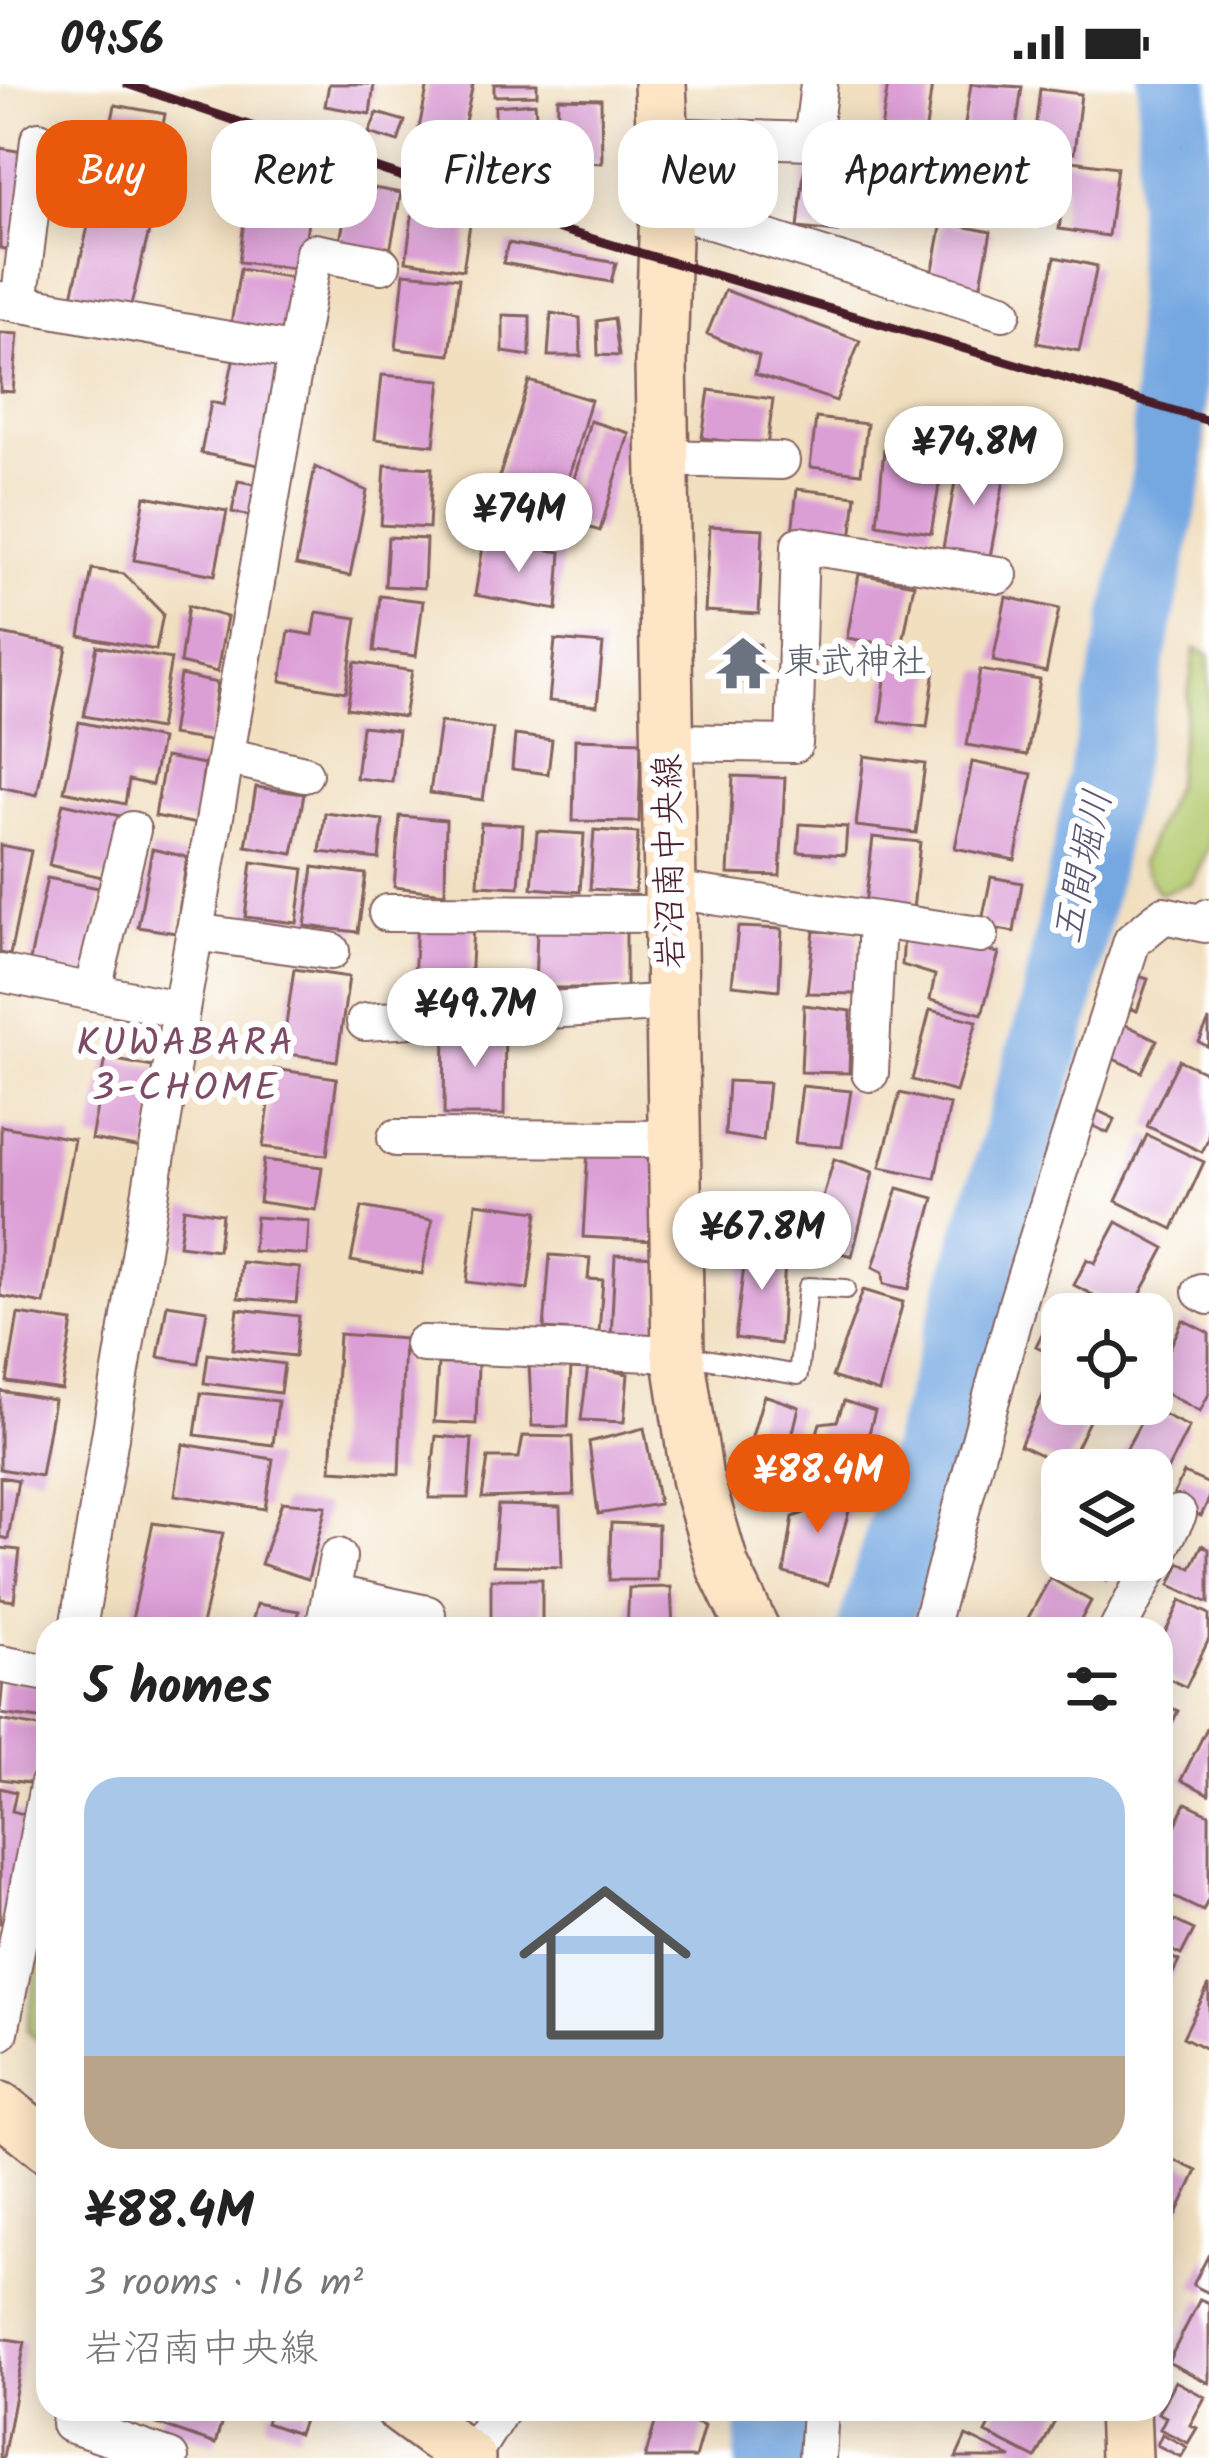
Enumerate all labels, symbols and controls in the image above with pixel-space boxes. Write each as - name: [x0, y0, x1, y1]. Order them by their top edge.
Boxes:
- text: 09:56: [60, 6, 164, 78]
- chip: Buy: [36, 120, 187, 228]
- chip: Rent: [211, 120, 377, 228]
- chip: Filters: [401, 120, 594, 228]
- chip: New: [618, 120, 778, 228]
- chip: Apartment: [802, 120, 1072, 228]
- pin: ¥74.8M: [876, 406, 1072, 508]
- text: ¥74.8M: [911, 414, 1037, 476]
- pin: ¥74M: [448, 473, 590, 575]
- text: ¥74M: [472, 481, 566, 543]
- temple icon: 東武神社: [714, 634, 772, 692]
- place label: 東武神社: [783, 635, 927, 692]
- street label: 岩沼南中央線: [641, 754, 701, 970]
- water label: 五間堀川: [1038, 784, 1132, 950]
- pin: ¥49.7M: [377, 968, 573, 1070]
- text: ¥49.7M: [414, 976, 536, 1038]
- district label: KUWABARA 3-CHOME: [76, 1014, 296, 1121]
- pin: ¥67.8M: [664, 1191, 860, 1293]
- text: ¥67.8M: [699, 1199, 825, 1261]
- map controls: [1041, 1293, 1173, 1581]
- button: locate: [1041, 1293, 1173, 1425]
- pin: ¥88.4M: [720, 1434, 916, 1536]
- text: ¥88.4M: [753, 1442, 883, 1504]
- button: layers: [1041, 1449, 1173, 1581]
- text: 5 homes: [84, 1649, 272, 1730]
- icon: filters: [1059, 1656, 1125, 1722]
- icon: home: [497, 1855, 713, 2071]
- text: ¥88.4M: [84, 2173, 254, 2254]
- text: 3 rooms · 116 m²: [84, 2254, 363, 2316]
- text: 岩沼南中央線: [84, 2320, 318, 2382]

